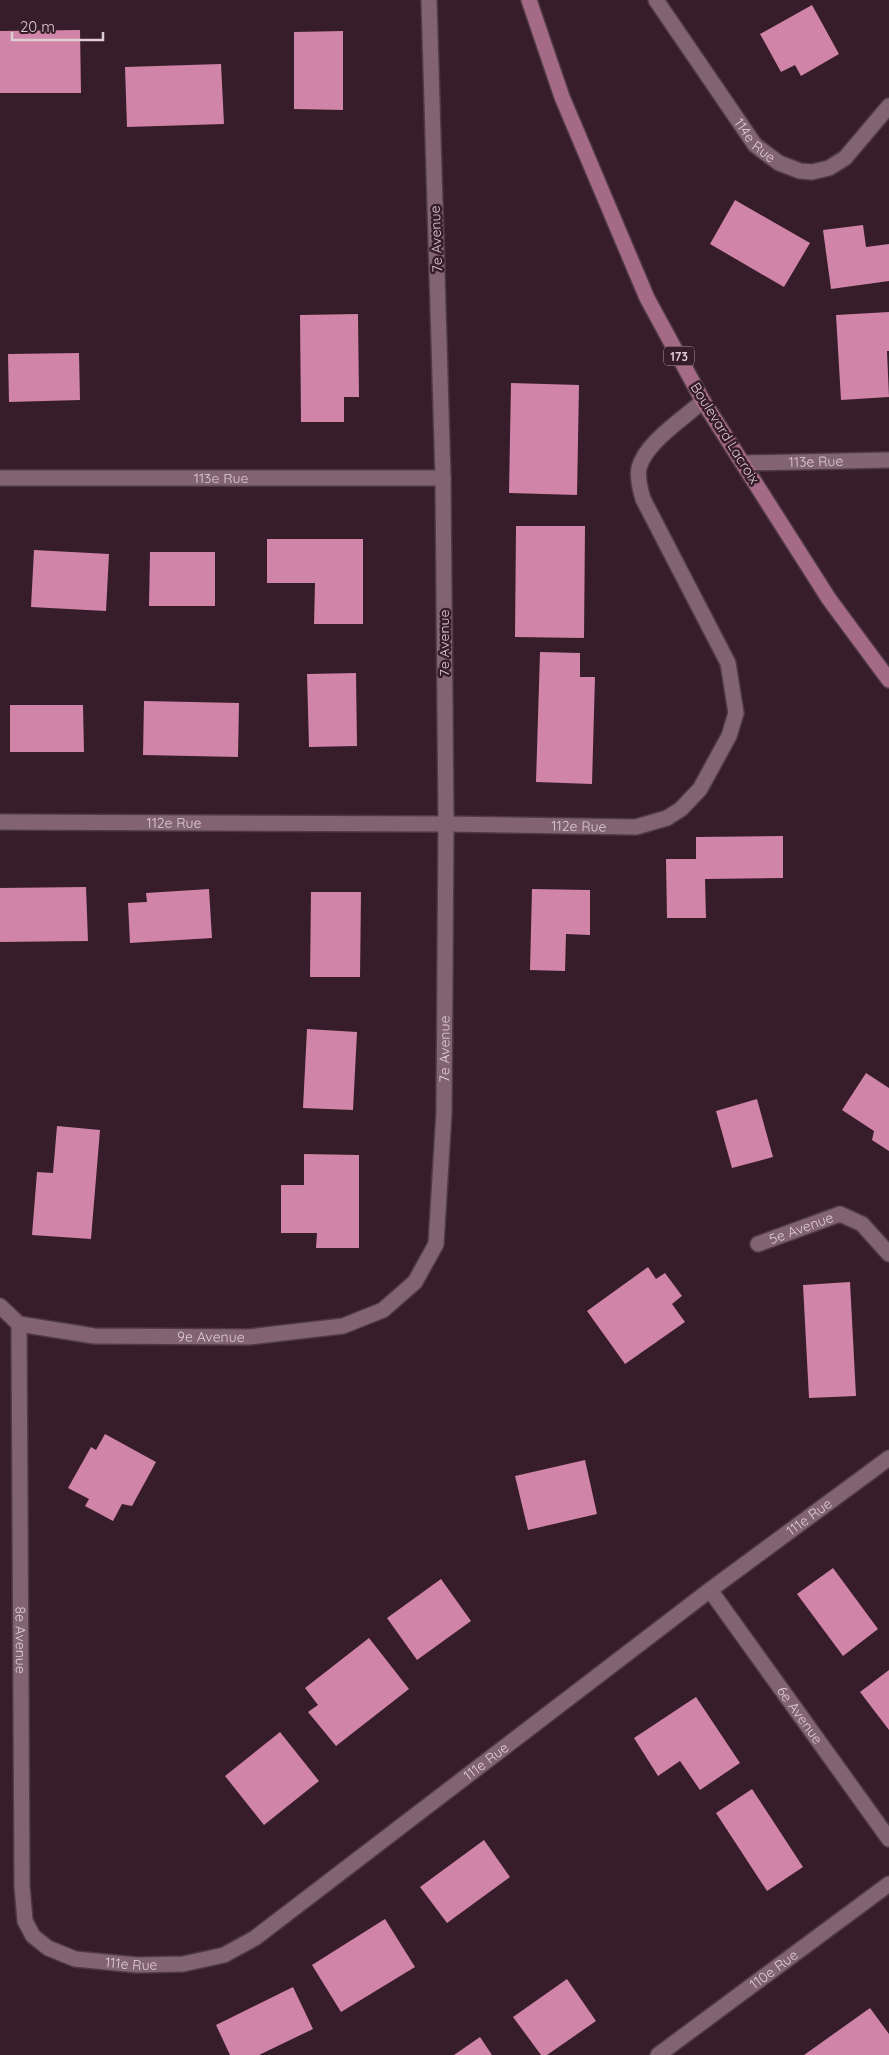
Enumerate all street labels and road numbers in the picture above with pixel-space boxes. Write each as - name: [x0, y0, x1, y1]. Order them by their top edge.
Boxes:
- street label: 114e Rue: [730, 114, 779, 166]
- street label: 7e Avenue: [426, 205, 446, 273]
- road number: 173: [664, 346, 694, 366]
- street label: Boulevard Lacroix: [687, 379, 764, 487]
- street label: 113e Rue: [788, 452, 844, 471]
- street label: 113e Rue: [194, 469, 248, 487]
- street label: 7e Avenue: [435, 610, 453, 676]
- street label: 112e Rue: [146, 814, 202, 832]
- street label: 112e Rue: [551, 817, 607, 836]
- street label: 7e Avenue: [435, 1015, 454, 1083]
- street label: 5e Avenue: [767, 1208, 836, 1248]
- street label: 9e Avenue: [177, 1328, 245, 1346]
- street label: 111e Rue: [783, 1494, 836, 1540]
- street label: 8e Avenue: [12, 1606, 30, 1674]
- street label: 6e Avenue: [773, 1682, 827, 1748]
- street label: 111e Rue: [460, 1738, 512, 1784]
- street label: 110e Rue: [746, 1945, 802, 1993]
- street label: 111e Rue: [104, 1953, 158, 1974]

